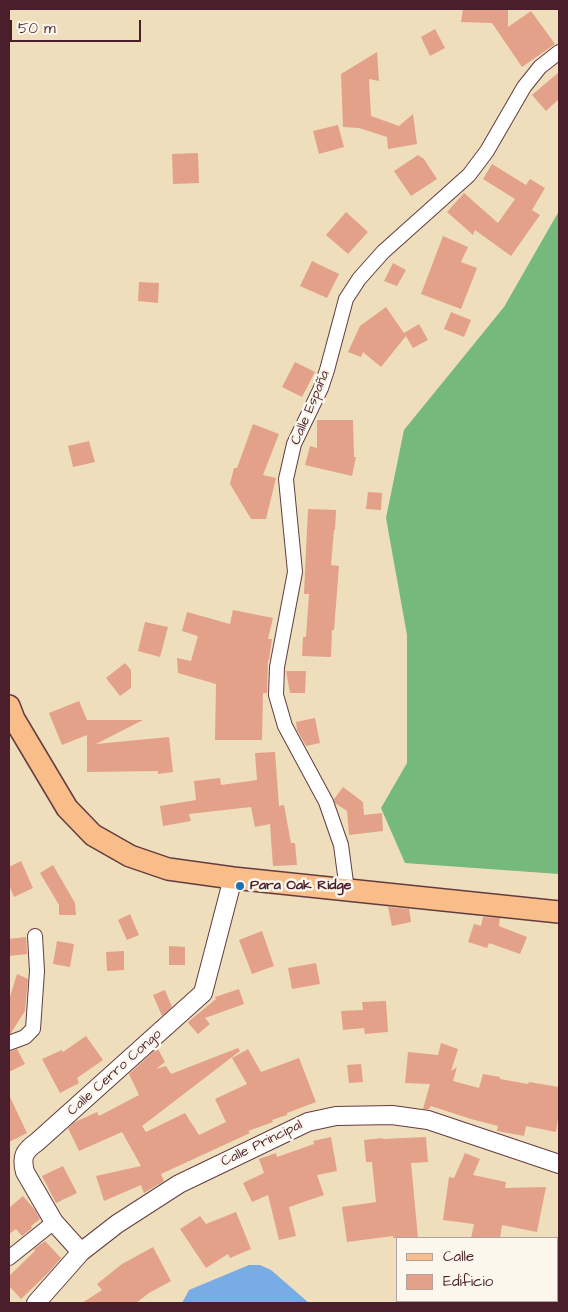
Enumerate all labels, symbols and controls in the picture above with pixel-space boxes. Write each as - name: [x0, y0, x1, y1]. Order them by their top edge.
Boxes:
- scale bar: [12, 10, 144, 42]
- text: 50 m: [18, 18, 56, 39]
- street label: Calle España: [288, 368, 334, 448]
- place label: Para Oak Ridge: [250, 878, 351, 894]
- marker: Para Oak Ridge: [234, 880, 246, 892]
- street label: Calle Cerro Congo: [64, 1026, 166, 1120]
- street label: Calle Principal: [219, 1117, 305, 1171]
- legend: [396, 1237, 558, 1302]
- text: Calle: [443, 1246, 474, 1267]
- text: Edificio: [443, 1271, 493, 1292]

